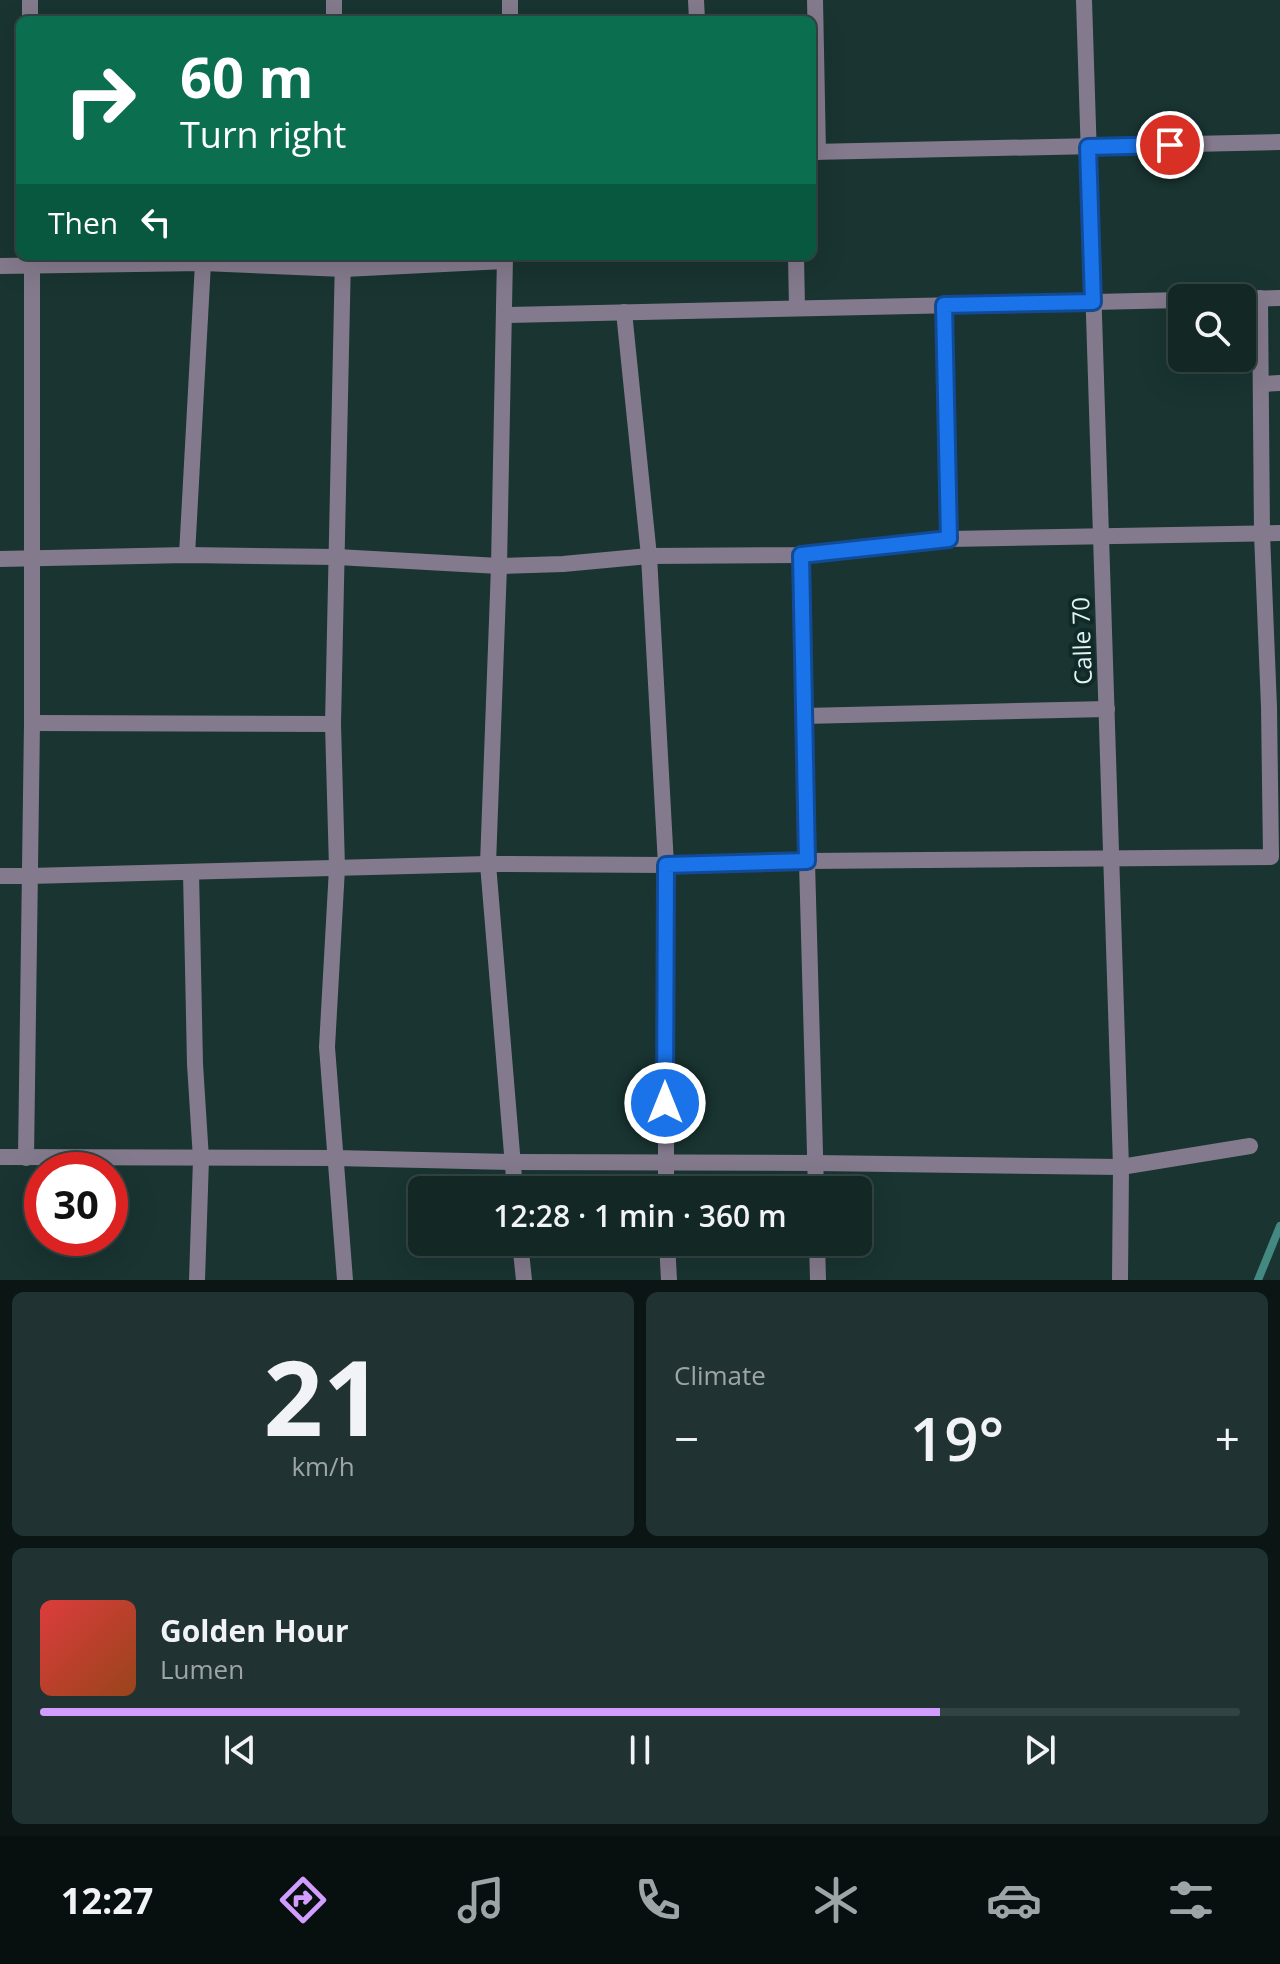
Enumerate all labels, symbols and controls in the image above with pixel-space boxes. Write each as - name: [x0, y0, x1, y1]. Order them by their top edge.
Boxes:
- text: 60 m: [180, 38, 314, 114]
- icon: right: [48, 48, 152, 152]
- text: Turn right: [180, 110, 346, 159]
- pin: [1136, 111, 1204, 179]
- icon: arrive: [1148, 123, 1192, 167]
- icon: left: [134, 200, 178, 244]
- text: Then: [48, 202, 118, 243]
- map controls: [1168, 284, 1256, 372]
- button: search: [1168, 284, 1256, 372]
- street label: Calle 70: [1063, 597, 1099, 685]
- position arrow: [623, 1061, 707, 1145]
- speed limit sign: 30: [24, 1152, 128, 1256]
- text: 12:28 · 1 min · 360 m: [493, 1195, 787, 1236]
- text: 21: [264, 1325, 382, 1466]
- text: Climate: [674, 1357, 766, 1393]
- text: 19°: [910, 1397, 1004, 1479]
- text: −: [674, 1408, 699, 1468]
- text: +: [1215, 1408, 1240, 1468]
- text: km/h: [291, 1448, 355, 1484]
- text: Golden Hour: [160, 1610, 349, 1651]
- text: Lumen: [160, 1651, 244, 1687]
- icon: previous: [218, 1728, 262, 1772]
- icon: pause: [618, 1728, 662, 1772]
- icon: next: [1018, 1728, 1062, 1772]
- icon: directions: [275, 1872, 331, 1928]
- icon: music: [453, 1872, 509, 1928]
- icon: phone: [630, 1872, 686, 1928]
- icon: climate: [808, 1872, 864, 1928]
- icon: car: [986, 1872, 1042, 1928]
- icon: filters: [1163, 1872, 1219, 1928]
- text: 12:27: [61, 1876, 153, 1925]

